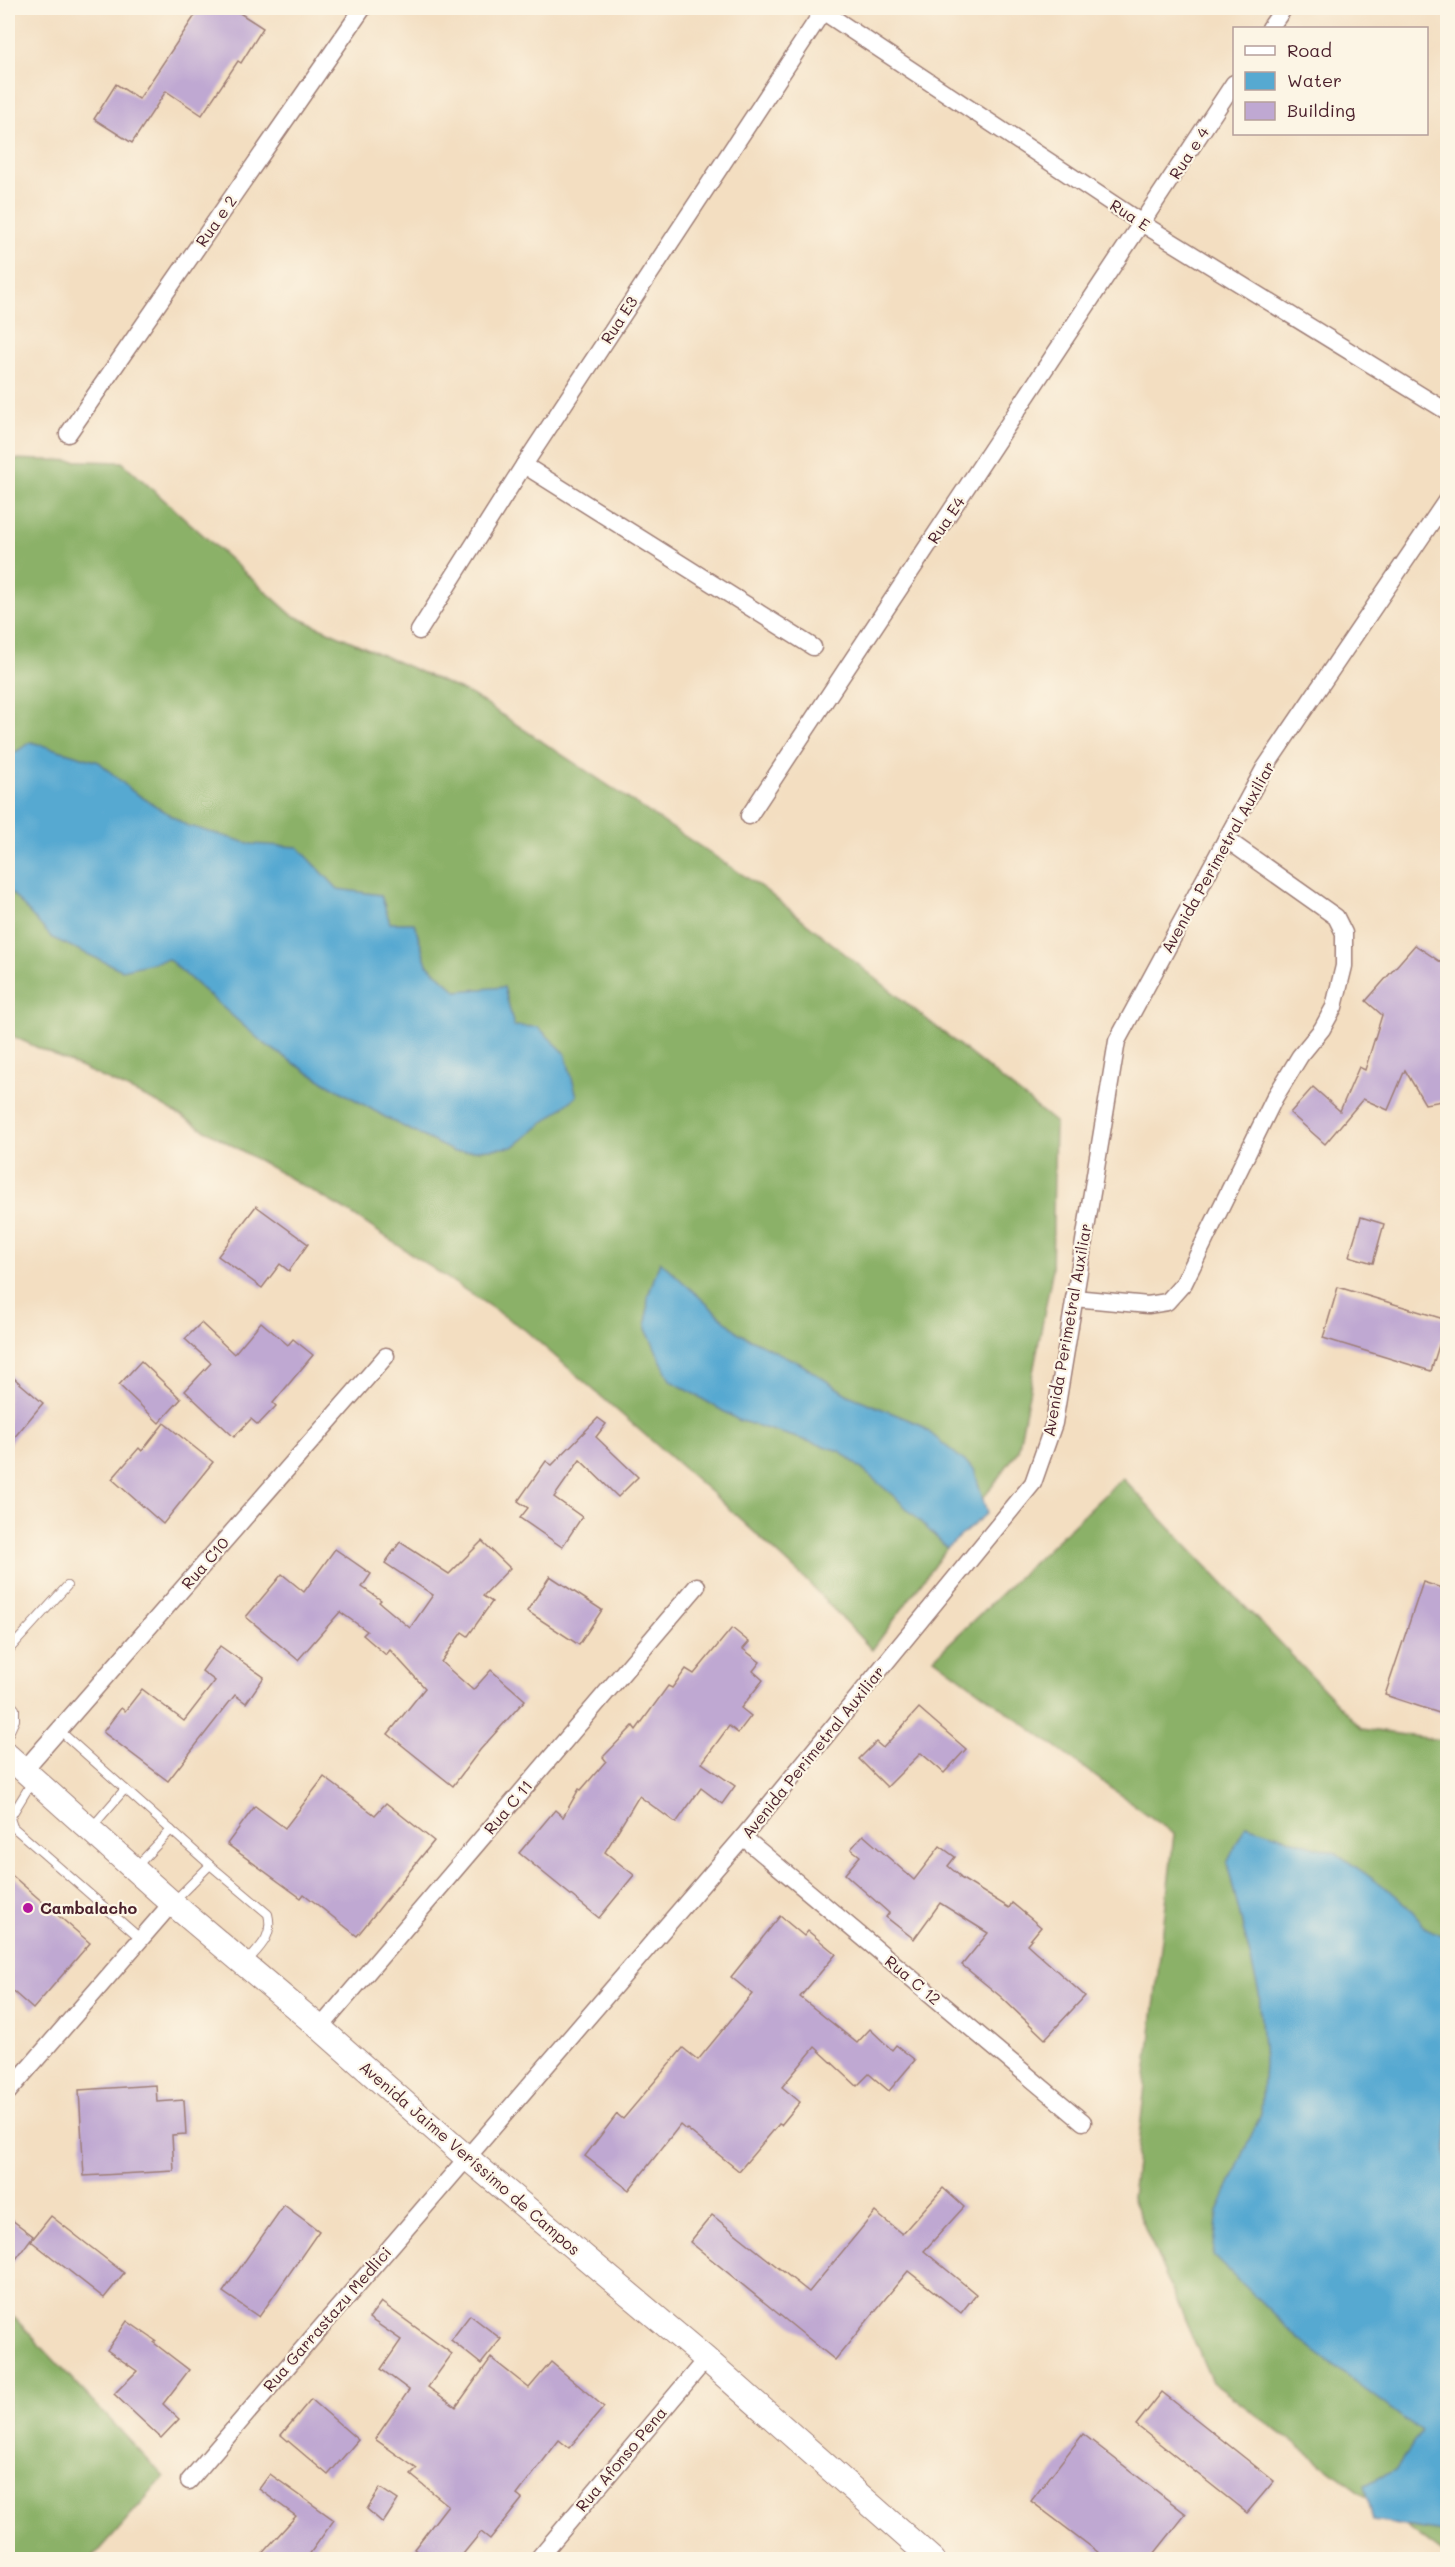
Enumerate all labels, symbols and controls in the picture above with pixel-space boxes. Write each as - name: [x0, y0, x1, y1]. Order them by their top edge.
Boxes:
- legend: [1233, 27, 1428, 135]
- text: Road: [1287, 38, 1332, 62]
- text: Water: [1287, 68, 1342, 92]
- text: Building: [1287, 98, 1355, 122]
- street label: Rua e 4: [1164, 122, 1214, 183]
- street label: Rua e 2: [190, 191, 241, 251]
- street label: Rua E: [1106, 194, 1154, 235]
- street label: Rua E3: [595, 292, 642, 348]
- street label: Rua E4: [922, 492, 969, 547]
- street label: Avenida Perimetral Auxiliar: [1156, 757, 1279, 956]
- street label: Avenida Perimetral Auxiliar: [1037, 1222, 1096, 1438]
- street label: Rua C10: [176, 1532, 233, 1593]
- street label: Avenida Perimetral Auxiliar: [736, 1661, 889, 1842]
- street label: Rua C 11: [479, 1775, 537, 1838]
- place label: Cambalacho: [40, 1897, 137, 1918]
- marker: Cambalacho: [21, 1901, 35, 1915]
- street label: Rua C 12: [881, 1950, 946, 2009]
- street label: Avenida Jaime Veríssimo de Campos: [356, 2056, 585, 2259]
- street label: Rua Garrastazu Medlici: [258, 2242, 395, 2396]
- street label: Rua Afonso Pena: [571, 2402, 671, 2515]

